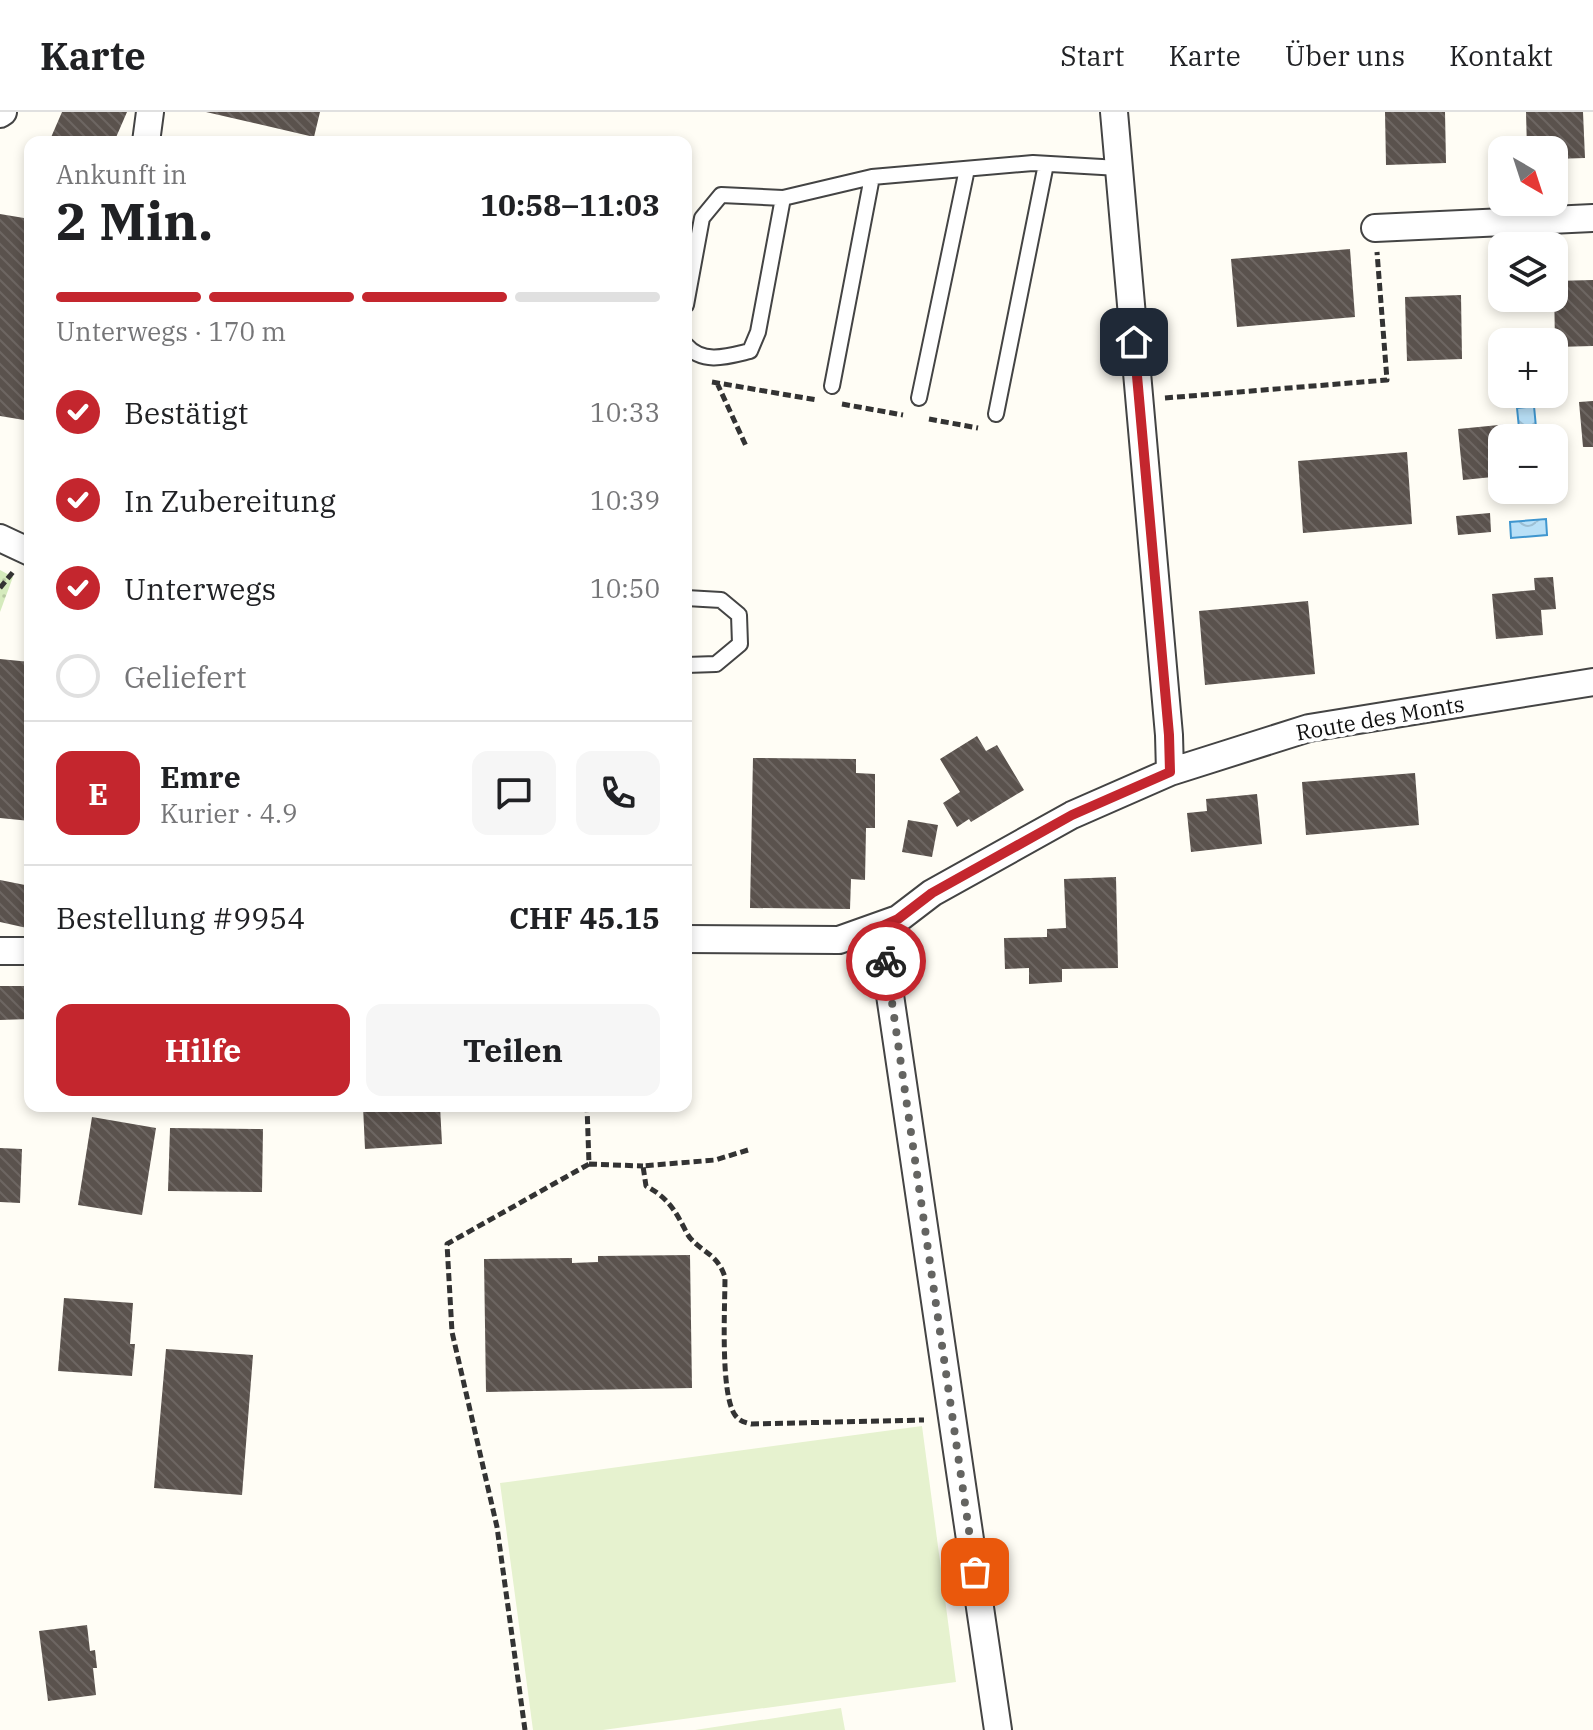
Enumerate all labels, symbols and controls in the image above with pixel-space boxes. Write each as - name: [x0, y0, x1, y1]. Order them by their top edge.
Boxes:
- text: Karte: [40, 31, 146, 80]
- text: Start: [1060, 37, 1124, 74]
- text: Karte: [1168, 37, 1241, 74]
- text: Über uns: [1285, 37, 1405, 74]
- text: Kontakt: [1449, 37, 1553, 74]
- north arrow: [1488, 136, 1568, 216]
- map controls: [1488, 136, 1568, 504]
- text: Ankunft in: [56, 157, 187, 191]
- text: 10:58–11:03: [480, 185, 660, 224]
- text: 2 Min.: [56, 187, 213, 254]
- button: layers: [1488, 232, 1568, 312]
- pin: [1100, 308, 1168, 376]
- text: Unterwegs · 170 m: [56, 314, 286, 348]
- icon: home: [1112, 320, 1156, 364]
- button: +: [1488, 328, 1568, 408]
- icon: check: [56, 390, 100, 434]
- text: Bestätigt: [124, 393, 248, 432]
- text: 10:33: [590, 395, 660, 429]
- button: −: [1488, 424, 1568, 504]
- icon: check: [56, 478, 100, 522]
- text: In Zubereitung: [124, 481, 336, 520]
- text: 10:39: [590, 483, 660, 517]
- icon: check: [56, 566, 100, 610]
- text: Unterwegs: [124, 569, 276, 608]
- text: 10:50: [590, 571, 660, 605]
- text: Geliefert: [124, 657, 247, 696]
- street label: Route des Monts: [1294, 688, 1466, 747]
- button: chat: [472, 751, 556, 835]
- button: phone: [576, 751, 660, 835]
- text: Emre: [160, 757, 241, 796]
- text: E: [88, 774, 108, 813]
- text: Kurier · 4.9: [160, 796, 298, 830]
- text: Bestellung #9954: [56, 898, 305, 937]
- text: CHF 45.15: [509, 898, 660, 937]
- courier: [846, 921, 926, 1001]
- icon: bike: [864, 939, 908, 983]
- button: Hilfe: [56, 1004, 350, 1096]
- button: Teilen: [366, 1004, 660, 1096]
- pin: [941, 1538, 1009, 1606]
- icon: bag: [953, 1550, 997, 1594]

